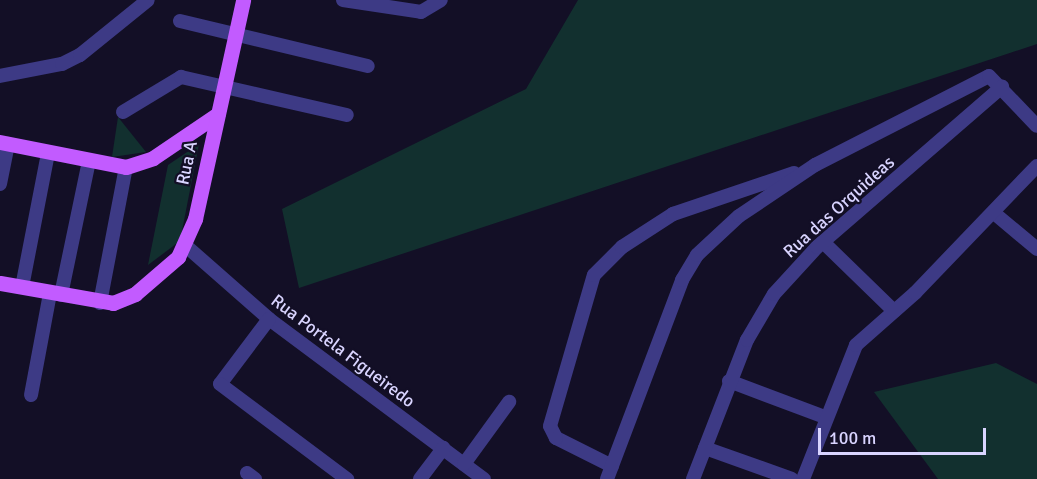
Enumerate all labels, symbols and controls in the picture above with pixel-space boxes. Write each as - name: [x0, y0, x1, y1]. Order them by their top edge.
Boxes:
- street label: Rua A: [172, 139, 202, 187]
- street label: Rua das Orquideas: [779, 152, 899, 262]
- street label: Rua Portela Figueiredo: [267, 290, 419, 412]
- scale bar: [821, 416, 989, 454]
- text: 100 m: [829, 427, 876, 449]

